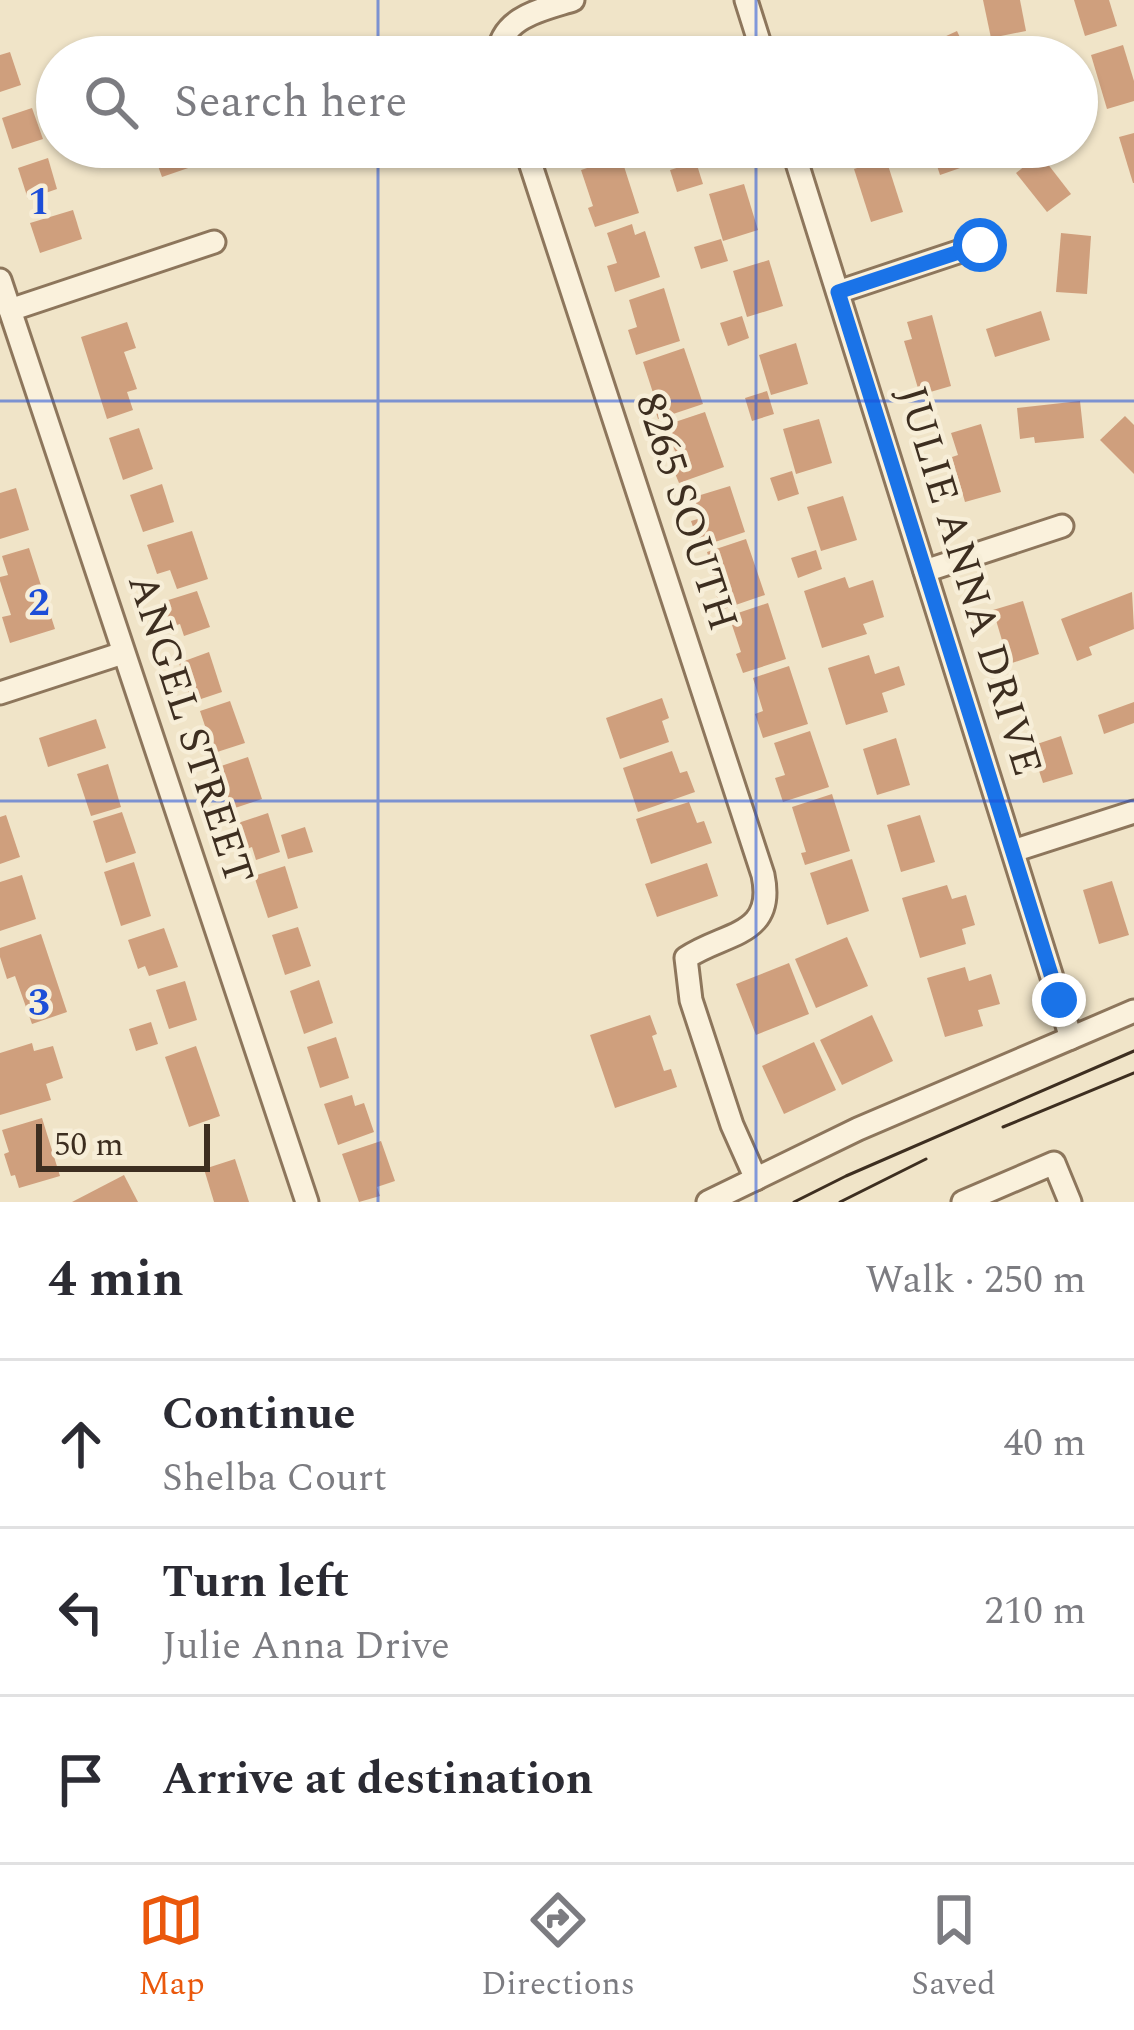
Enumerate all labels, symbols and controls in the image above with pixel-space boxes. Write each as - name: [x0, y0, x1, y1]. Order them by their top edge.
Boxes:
- search box: [36, 36, 1098, 168]
- text: Search here: [174, 68, 407, 137]
- icon: search: [78, 69, 144, 135]
- text: 1: [28, 173, 50, 232]
- route start: [953, 218, 1007, 272]
- street label: JULIE ANNA DRIVE: [880, 378, 1058, 784]
- street label: 8265 SOUTH: [618, 385, 754, 639]
- street label: ANGEL STREET: [110, 566, 270, 892]
- text: 2: [28, 574, 50, 633]
- route end: [1032, 973, 1086, 1027]
- text: 3: [28, 974, 50, 1033]
- scale bar: [36, 1118, 210, 1171]
- text: 50 m: [54, 1120, 124, 1170]
- text: 4 min: [48, 1241, 184, 1319]
- text: Walk · 250 m: [865, 1251, 1086, 1310]
- text: Continue: [162, 1380, 355, 1449]
- icon: ahead: [48, 1411, 114, 1477]
- text: 40 m: [1004, 1414, 1086, 1473]
- text: Shelba Court: [162, 1449, 387, 1508]
- text: Turn left: [162, 1548, 349, 1617]
- icon: left: [48, 1579, 114, 1645]
- text: 210 m: [984, 1582, 1086, 1641]
- text: Julie Anna Drive: [162, 1617, 450, 1676]
- text: Arrive at destination: [162, 1745, 593, 1814]
- icon: arrive: [48, 1747, 114, 1813]
- tab: Map: [138, 1887, 205, 2009]
- tab: Directions: [481, 1887, 635, 2009]
- tab: Saved: [911, 1887, 996, 2009]

